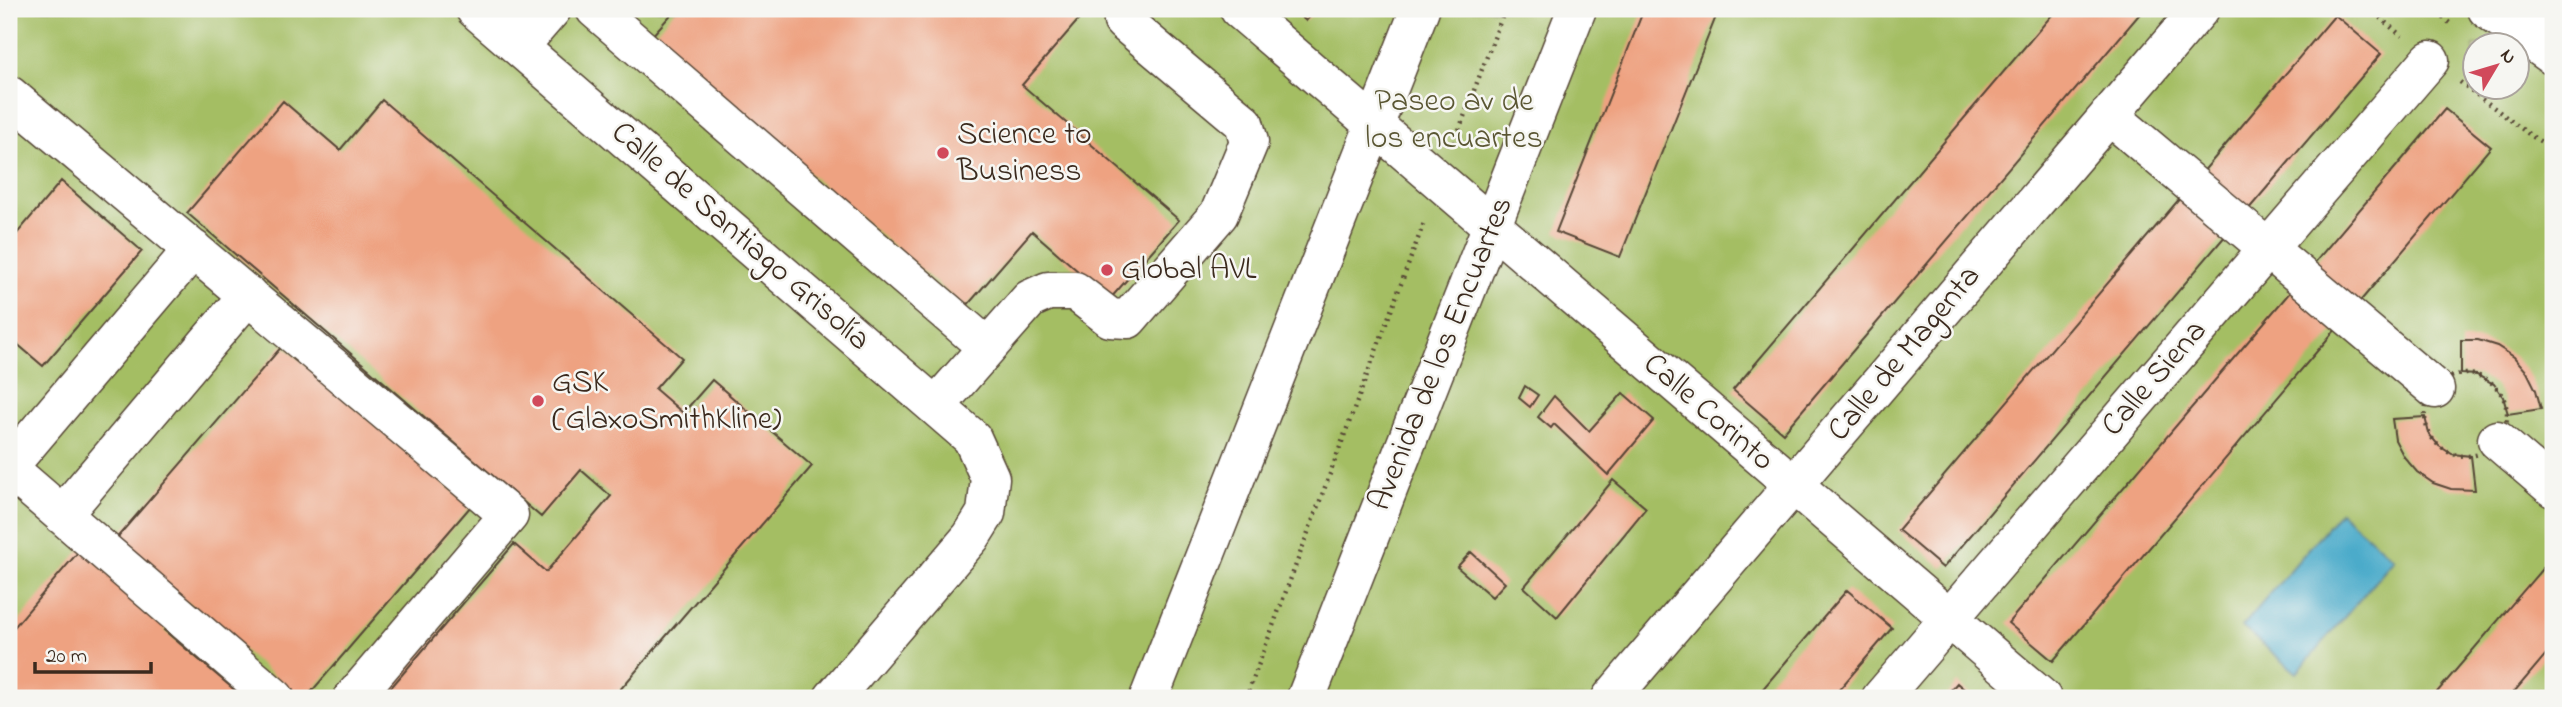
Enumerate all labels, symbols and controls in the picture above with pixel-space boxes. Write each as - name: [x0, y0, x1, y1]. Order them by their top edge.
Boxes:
- north arrow: [2460, 32, 2530, 102]
- text: N: [2493, 44, 2522, 71]
- park label: Paseo av de los encuartes: [1365, 79, 1543, 163]
- street label: Calle de Santiago Grisolía: [600, 111, 880, 363]
- place label: Science to Business: [956, 112, 1092, 196]
- marker: Science to Business: [935, 145, 951, 161]
- street label: Avenida de los Encuartes: [1357, 190, 1527, 518]
- place label: Global AVL: [1121, 247, 1256, 294]
- street label: Calle de Magenta: [1817, 256, 1993, 452]
- marker: Global AVL: [1099, 262, 1115, 278]
- street label: Calle Siena: [2091, 310, 2219, 448]
- street label: Calle Corinto: [1632, 342, 1784, 484]
- place label: GSK (GlaxoSmithKline): [552, 360, 781, 444]
- marker: GSK (GlaxoSmithKline): [530, 393, 546, 409]
- scale bar: [35, 630, 150, 674]
- text: 20 m: [46, 642, 87, 672]

